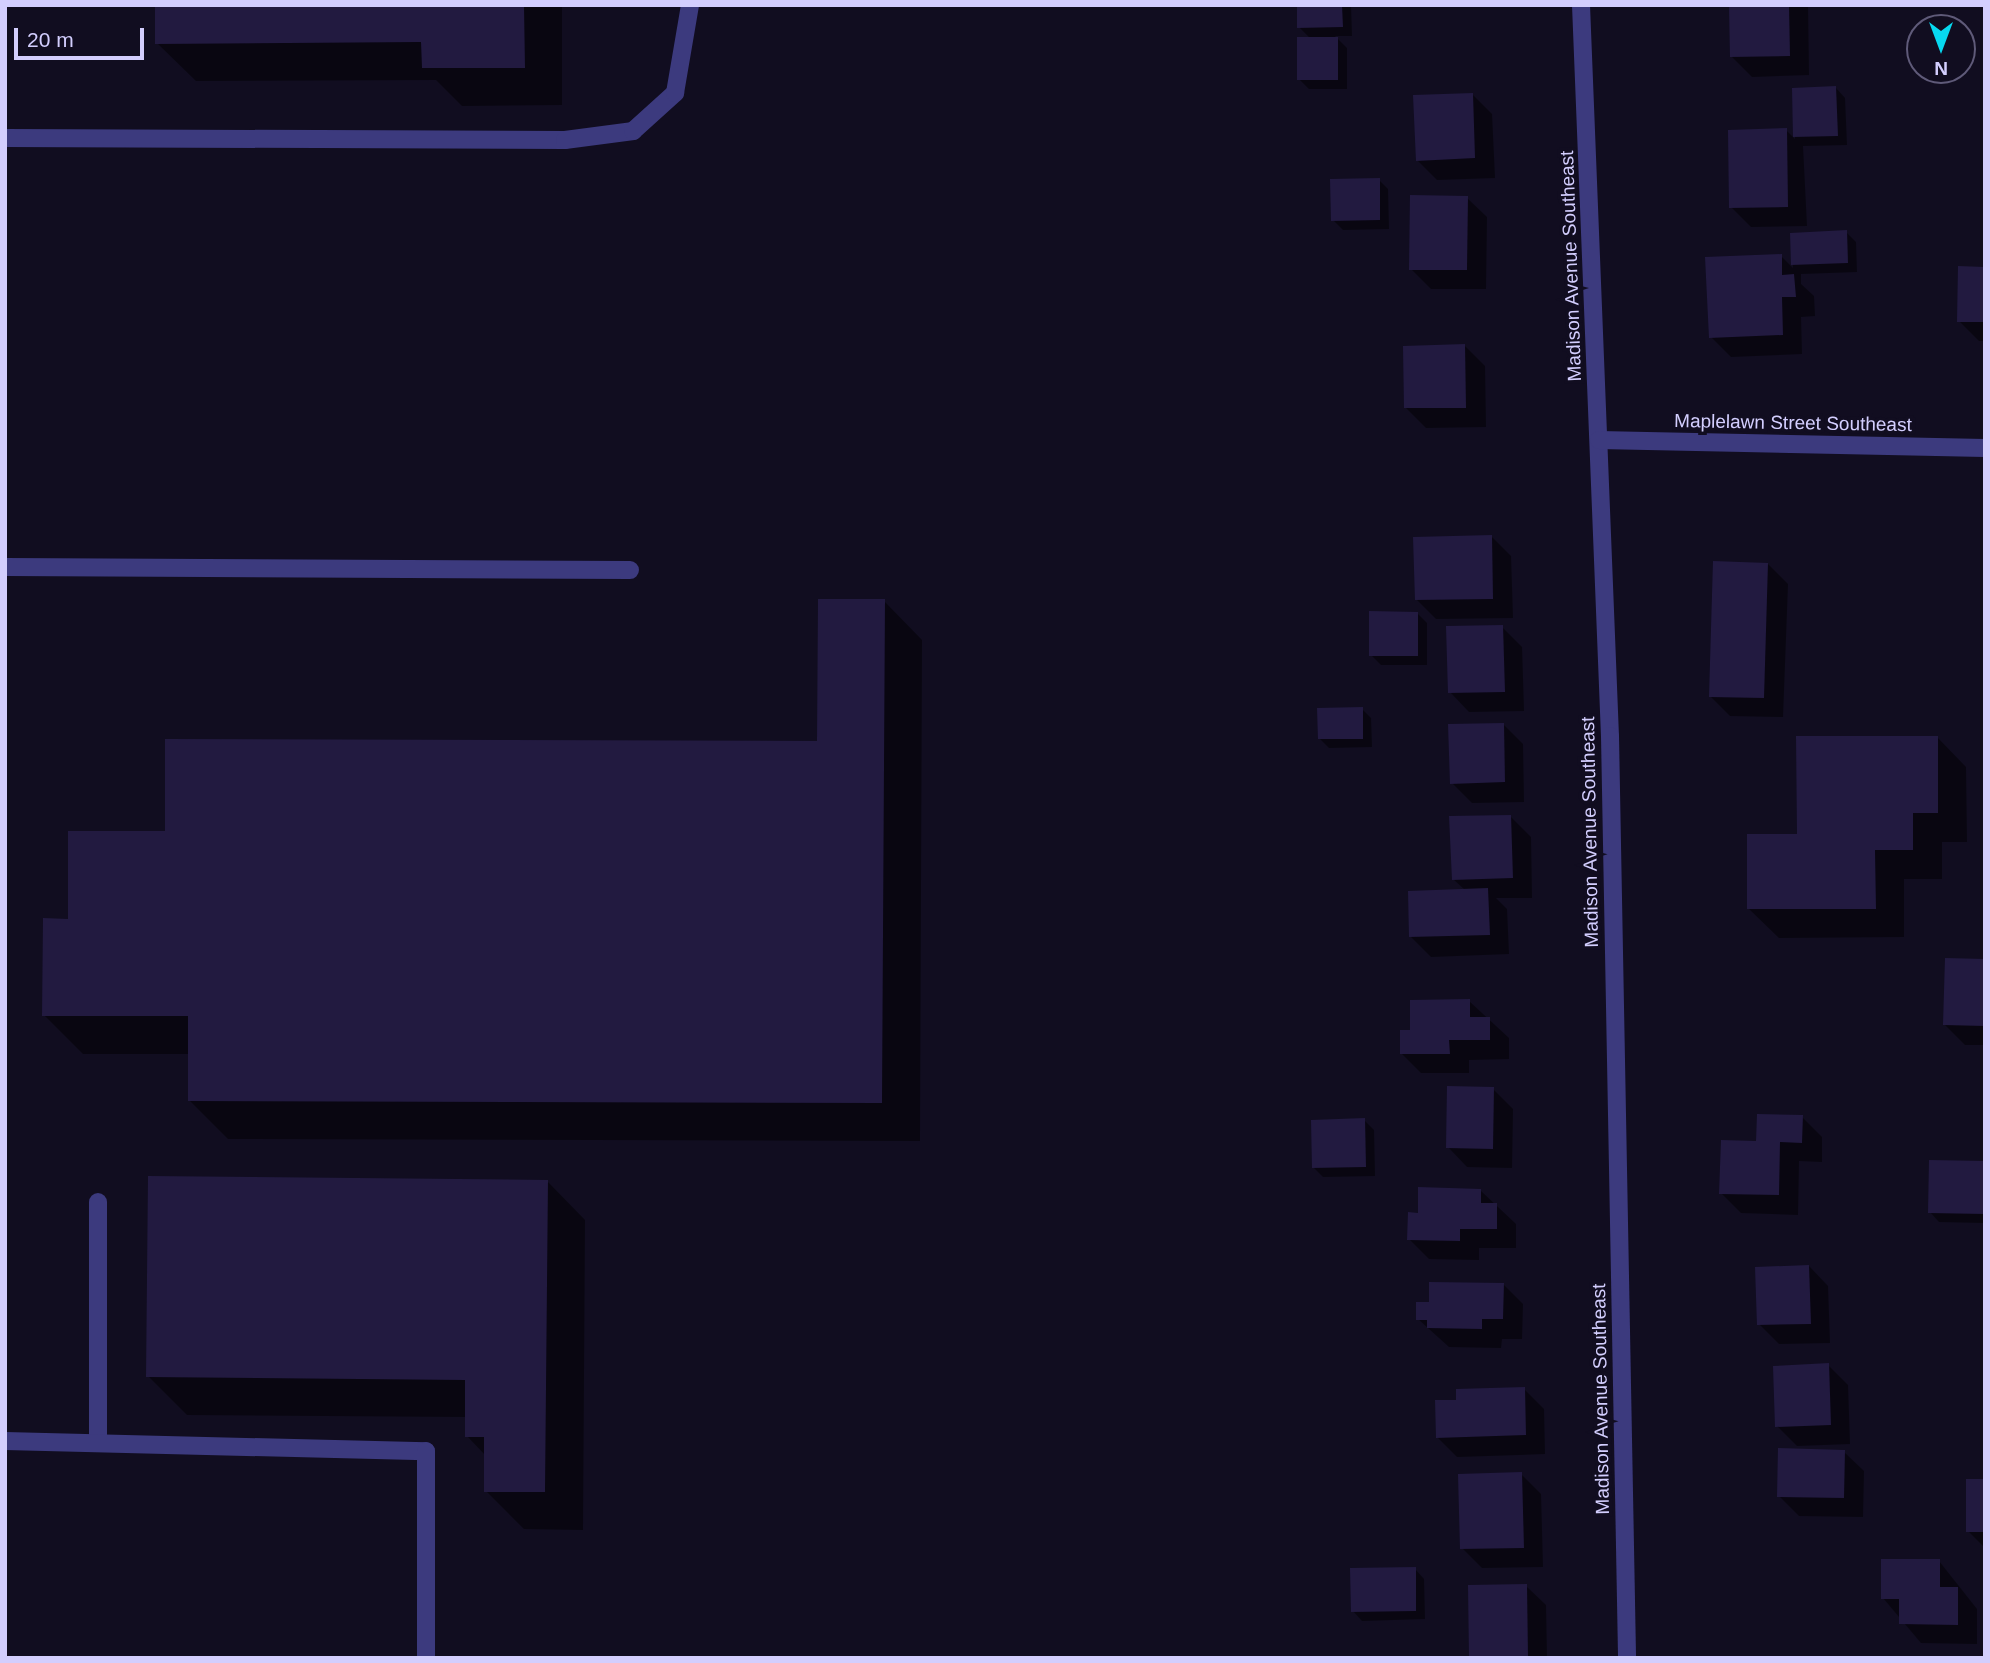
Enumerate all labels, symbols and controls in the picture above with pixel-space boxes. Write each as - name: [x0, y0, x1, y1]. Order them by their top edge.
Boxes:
- scale bar: [18, 14, 147, 58]
- north arrow: [1906, 14, 1976, 84]
- text: 20 m: [27, 28, 74, 51]
- text: N: [1934, 58, 1948, 79]
- street label: Madison Avenue Southeast: [1556, 150, 1586, 382]
- street label: Maplelawn Street Southeast: [1674, 410, 1912, 436]
- street label: Madison Avenue Southeast: [1577, 716, 1603, 948]
- street label: Madison Avenue Southeast: [1588, 1283, 1614, 1515]

